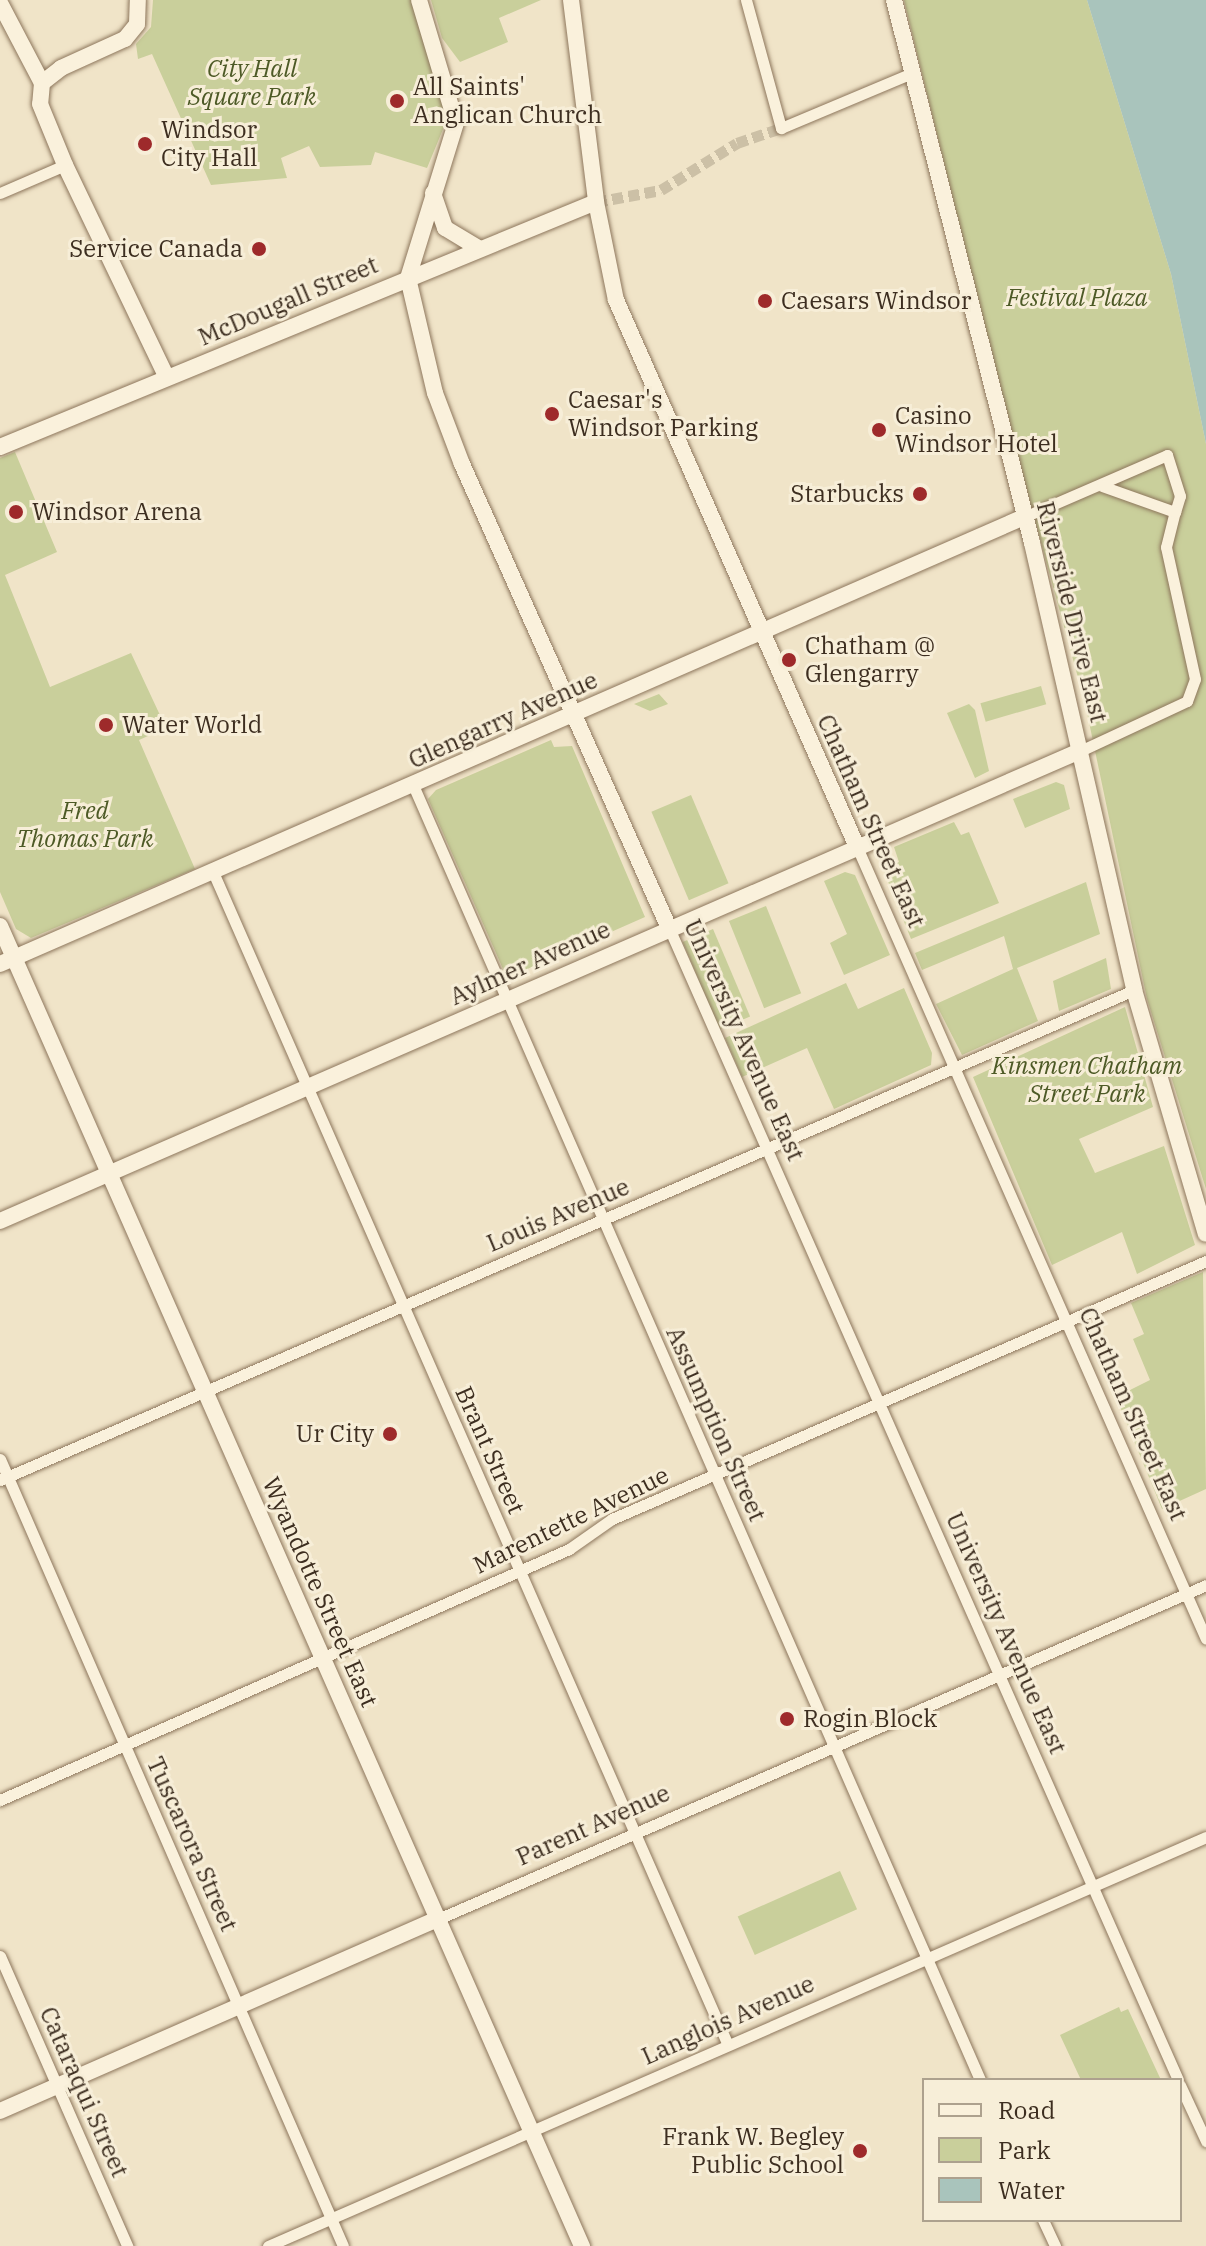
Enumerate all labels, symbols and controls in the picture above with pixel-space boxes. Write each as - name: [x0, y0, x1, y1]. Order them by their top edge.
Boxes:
- park label: City Hall Square Park: [188, 55, 316, 111]
- place label: All Saints' Anglican Church: [413, 73, 602, 129]
- marker: All Saints' Anglican Church: [388, 92, 406, 110]
- place label: Windsor City Hall: [161, 116, 257, 172]
- marker: Windsor City Hall: [136, 135, 154, 153]
- place label: Service Canada: [69, 235, 243, 263]
- marker: Service Canada: [250, 240, 268, 258]
- street label: McDougall Street: [194, 250, 382, 352]
- park label: Festival Plaza: [1006, 284, 1148, 312]
- place label: Caesars Windsor: [781, 287, 971, 315]
- marker: Caesars Windsor: [756, 292, 774, 310]
- place label: Caesar's Windsor Parking: [568, 386, 758, 442]
- place label: Casino Windsor Hotel: [895, 402, 1058, 458]
- marker: Caesar's Windsor Parking: [543, 405, 561, 423]
- marker: Casino Windsor Hotel: [870, 421, 888, 439]
- place label: Starbucks: [790, 480, 904, 508]
- marker: Starbucks: [911, 485, 929, 503]
- place label: Windsor Arena: [32, 498, 202, 526]
- street label: Riverside Drive East: [1031, 499, 1113, 725]
- marker: Windsor Arena: [7, 503, 25, 521]
- place label: Chatham @ Glengarry: [805, 632, 936, 688]
- marker: Chatham @ Glengarry: [780, 651, 798, 669]
- street label: Glengarry Avenue: [404, 665, 602, 775]
- street label: Chatham Street East: [811, 710, 931, 932]
- place label: Water World: [122, 711, 262, 739]
- marker: Water World: [97, 716, 115, 734]
- park label: Fred Thomas Park: [16, 797, 154, 853]
- street label: Aylmer Avenue: [445, 915, 615, 1011]
- street label: University Avenue East: [678, 915, 810, 1165]
- park label: Kinsmen Chatham Street Park: [992, 1052, 1182, 1108]
- street label: Louis Avenue: [482, 1172, 634, 1258]
- street label: Chatham Street East: [1073, 1303, 1193, 1525]
- street label: Assumption Street: [660, 1322, 772, 1526]
- street label: Brant Street: [449, 1382, 531, 1518]
- place label: Ur City: [296, 1420, 374, 1448]
- marker: Ur City: [381, 1425, 399, 1443]
- street label: Marentette Avenue: [469, 1460, 673, 1580]
- street label: Wyandotte Street East: [256, 1472, 384, 1712]
- street label: University Avenue East: [940, 1508, 1072, 1758]
- place label: Rogin Block: [803, 1705, 937, 1733]
- marker: Rogin Block: [778, 1710, 796, 1728]
- street label: Tuscarora Street: [141, 1752, 243, 1936]
- street label: Parent Avenue: [512, 1778, 674, 1872]
- street label: Langlois Avenue: [637, 1969, 819, 2071]
- street label: Cataraqui Street: [34, 2002, 134, 2182]
- legend: [922, 2078, 1182, 2222]
- text: Road: [998, 2094, 1055, 2126]
- place label: Frank W. Begley Public School: [662, 2123, 844, 2179]
- text: Park: [998, 2134, 1050, 2166]
- marker: Frank W. Begley Public School: [851, 2142, 869, 2160]
- text: Water: [998, 2174, 1065, 2206]

